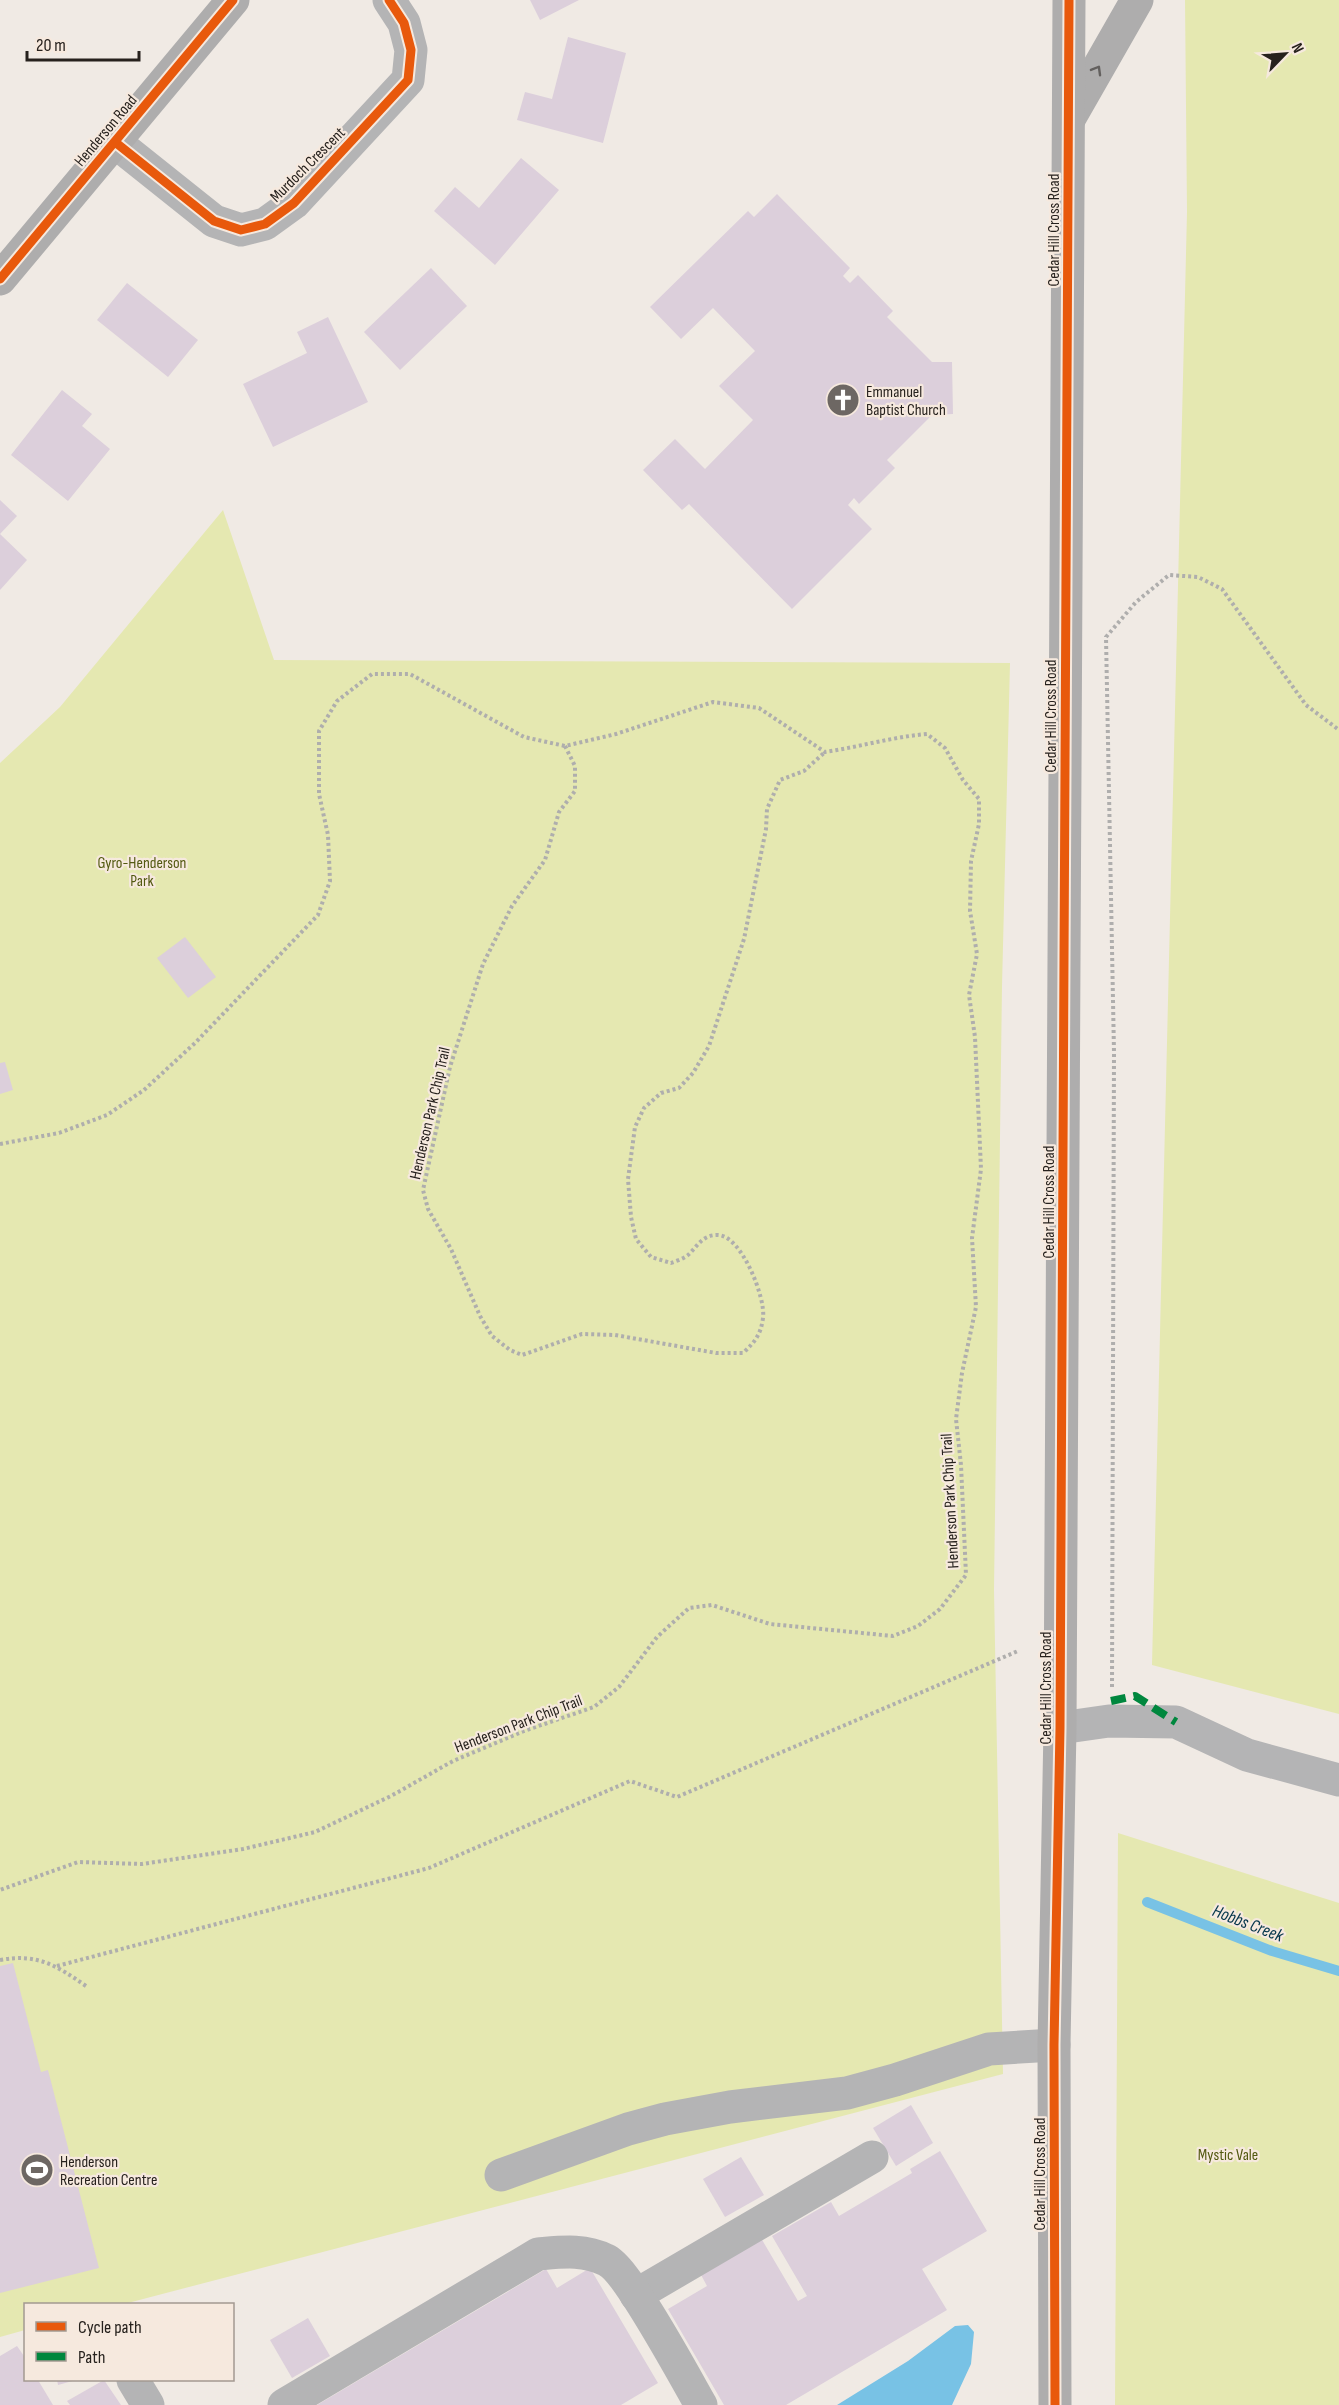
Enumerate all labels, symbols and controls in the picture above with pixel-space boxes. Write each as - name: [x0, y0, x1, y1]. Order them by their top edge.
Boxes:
- scale bar: [27, 24, 140, 62]
- north arrow: [1255, 24, 1315, 84]
- text: 20 m: [36, 35, 66, 56]
- text: N: [1287, 40, 1308, 56]
- one-way arrow: [1090, 66, 1101, 76]
- street label: Henderson Road: [71, 91, 141, 171]
- street label: Murdoch Crescent: [267, 123, 350, 207]
- street label: Cedar Hill Cross Road: [1045, 174, 1064, 286]
- church icon: Emmanuel Baptist Church: [825, 382, 861, 418]
- place label: Emmanuel Baptist Church: [866, 383, 946, 420]
- street label: Cedar Hill Cross Road: [1042, 660, 1061, 772]
- park label: Gyro-Henderson Park: [98, 854, 186, 891]
- street label: Henderson Park Chip Trail: [406, 1045, 455, 1181]
- street label: Cedar Hill Cross Road: [1040, 1146, 1059, 1258]
- street label: Henderson Park Chip Trail: [937, 1433, 964, 1569]
- street label: Cedar Hill Cross Road: [1037, 1632, 1056, 1744]
- street label: Henderson Park Chip Trail: [452, 1691, 585, 1757]
- water label: Hobbs Creek: [1209, 1900, 1287, 1947]
- street label: Cedar Hill Cross Road: [1031, 2118, 1050, 2230]
- park label: Mystic Vale: [1198, 2146, 1258, 2165]
- sports icon: Henderson Recreation Centre: [19, 2152, 55, 2188]
- place label: Henderson Recreation Centre: [60, 2153, 157, 2190]
- legend: [24, 2303, 234, 2381]
- text: Cycle path: [78, 2317, 142, 2338]
- text: Path: [78, 2347, 106, 2368]

